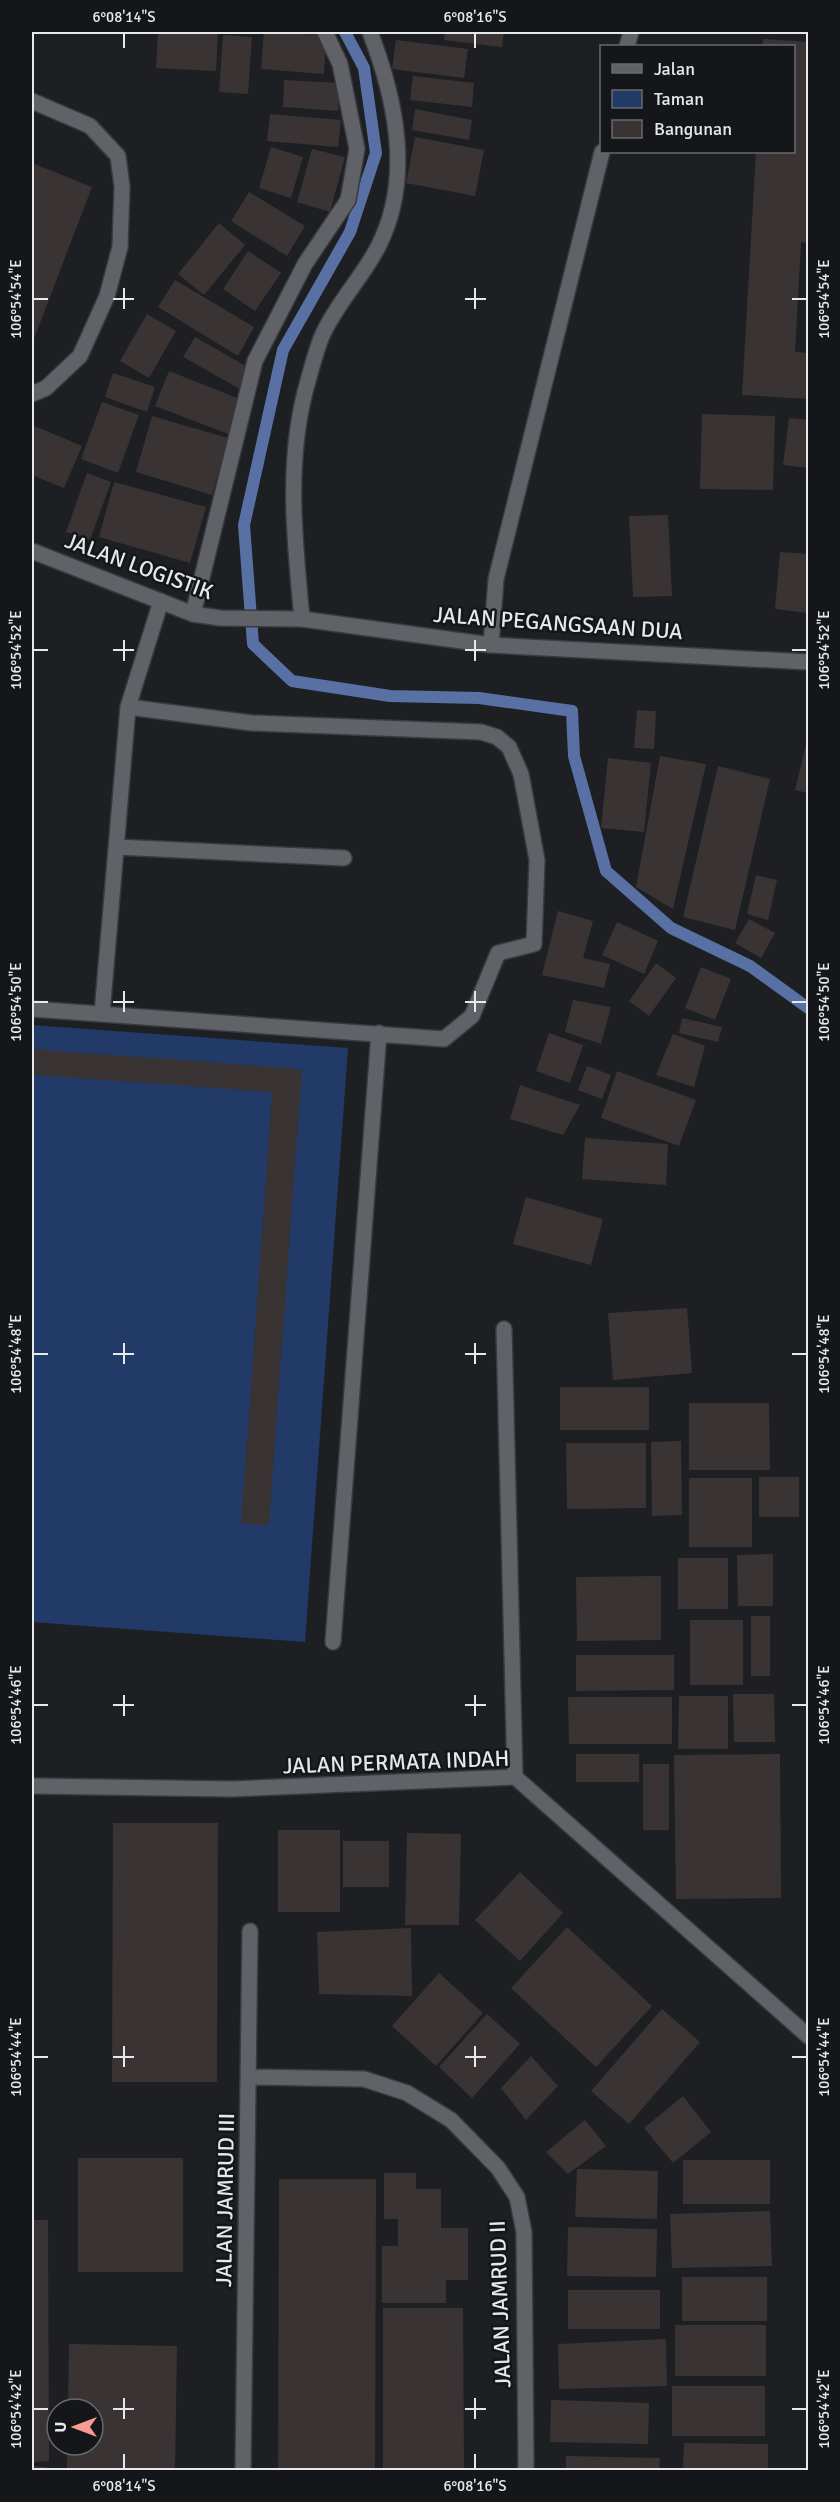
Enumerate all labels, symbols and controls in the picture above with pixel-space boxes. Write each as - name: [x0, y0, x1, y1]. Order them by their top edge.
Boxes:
- text: 6°08'14"S: [92, 8, 156, 26]
- text: 6°08'16"S: [443, 8, 507, 26]
- legend: [600, 45, 795, 153]
- text: Jalan: [654, 58, 695, 80]
- text: Taman: [654, 88, 704, 110]
- text: Bangunan: [654, 118, 732, 140]
- text: 106°54'54"E: [7, 259, 25, 339]
- text: 106°54'54"E: [815, 259, 833, 339]
- street label: JALAN LOGISTIK: [61, 527, 217, 605]
- street label: JALAN PEGANGSAAN DUA: [432, 601, 684, 645]
- text: 106°54'52"E: [7, 610, 25, 690]
- text: 106°54'52"E: [815, 610, 833, 690]
- text: 106°54'50"E: [7, 962, 25, 1042]
- text: 106°54'50"E: [815, 962, 833, 1042]
- text: 106°54'48"E: [7, 1314, 25, 1394]
- text: 106°54'48"E: [815, 1314, 833, 1394]
- text: 106°54'46"E: [7, 1665, 25, 1745]
- text: 106°54'46"E: [815, 1665, 833, 1745]
- street label: JALAN PERMATA INDAH: [282, 1745, 510, 1779]
- text: 106°54'44"E: [7, 2017, 25, 2097]
- text: 106°54'44"E: [815, 2017, 833, 2097]
- street label: JALAN JAMRUD III: [210, 2113, 240, 2287]
- street label: JALAN JAMRUD II: [484, 2220, 516, 2388]
- text: 106°54'42"E: [7, 2369, 25, 2449]
- text: 106°54'42"E: [815, 2369, 833, 2449]
- north arrow: [45, 2397, 105, 2457]
- text: U: [51, 2422, 71, 2432]
- text: 6°08'14"S: [92, 2477, 156, 2495]
- text: 6°08'16"S: [443, 2477, 507, 2495]

